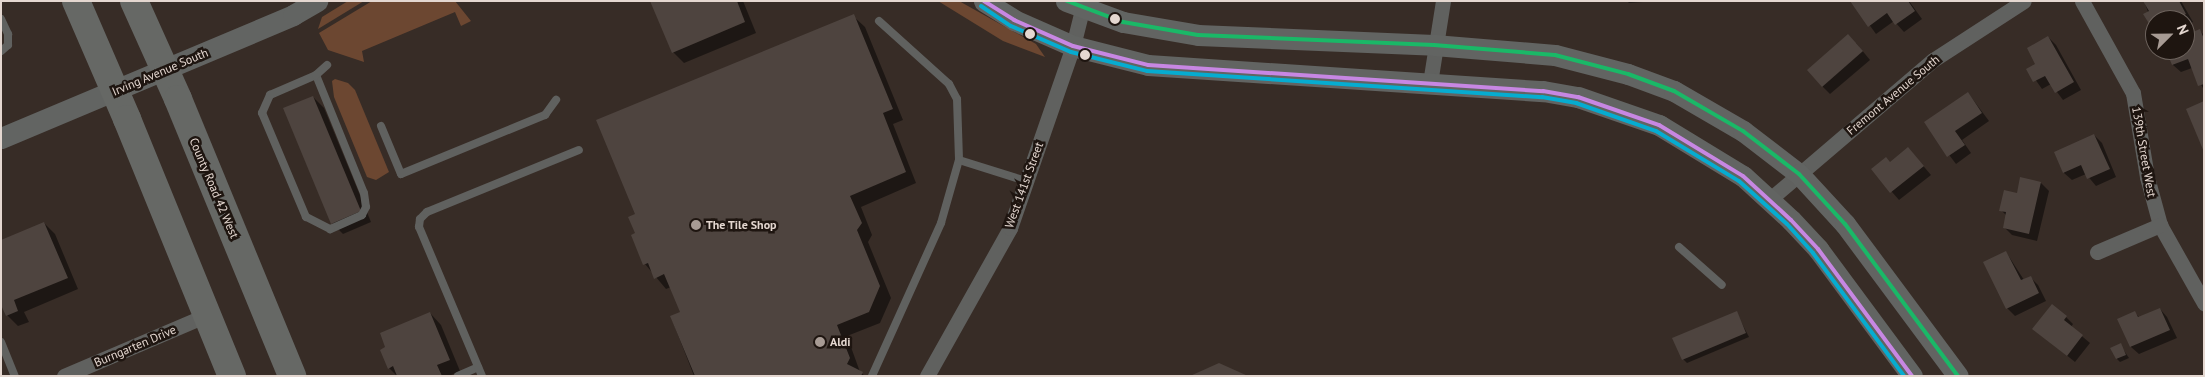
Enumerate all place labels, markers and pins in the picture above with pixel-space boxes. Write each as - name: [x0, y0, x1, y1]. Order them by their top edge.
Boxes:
- unlabelled marker: [1110, 14, 1120, 24]
- unlabelled marker: [1025, 29, 1035, 39]
- unlabelled marker: [1080, 50, 1090, 60]
- place label: The Tile Shop: [706, 218, 777, 232]
- marker: The Tile Shop: [690, 219, 702, 231]
- place label: Aldi: [830, 335, 850, 349]
- marker: Aldi: [814, 336, 826, 348]

